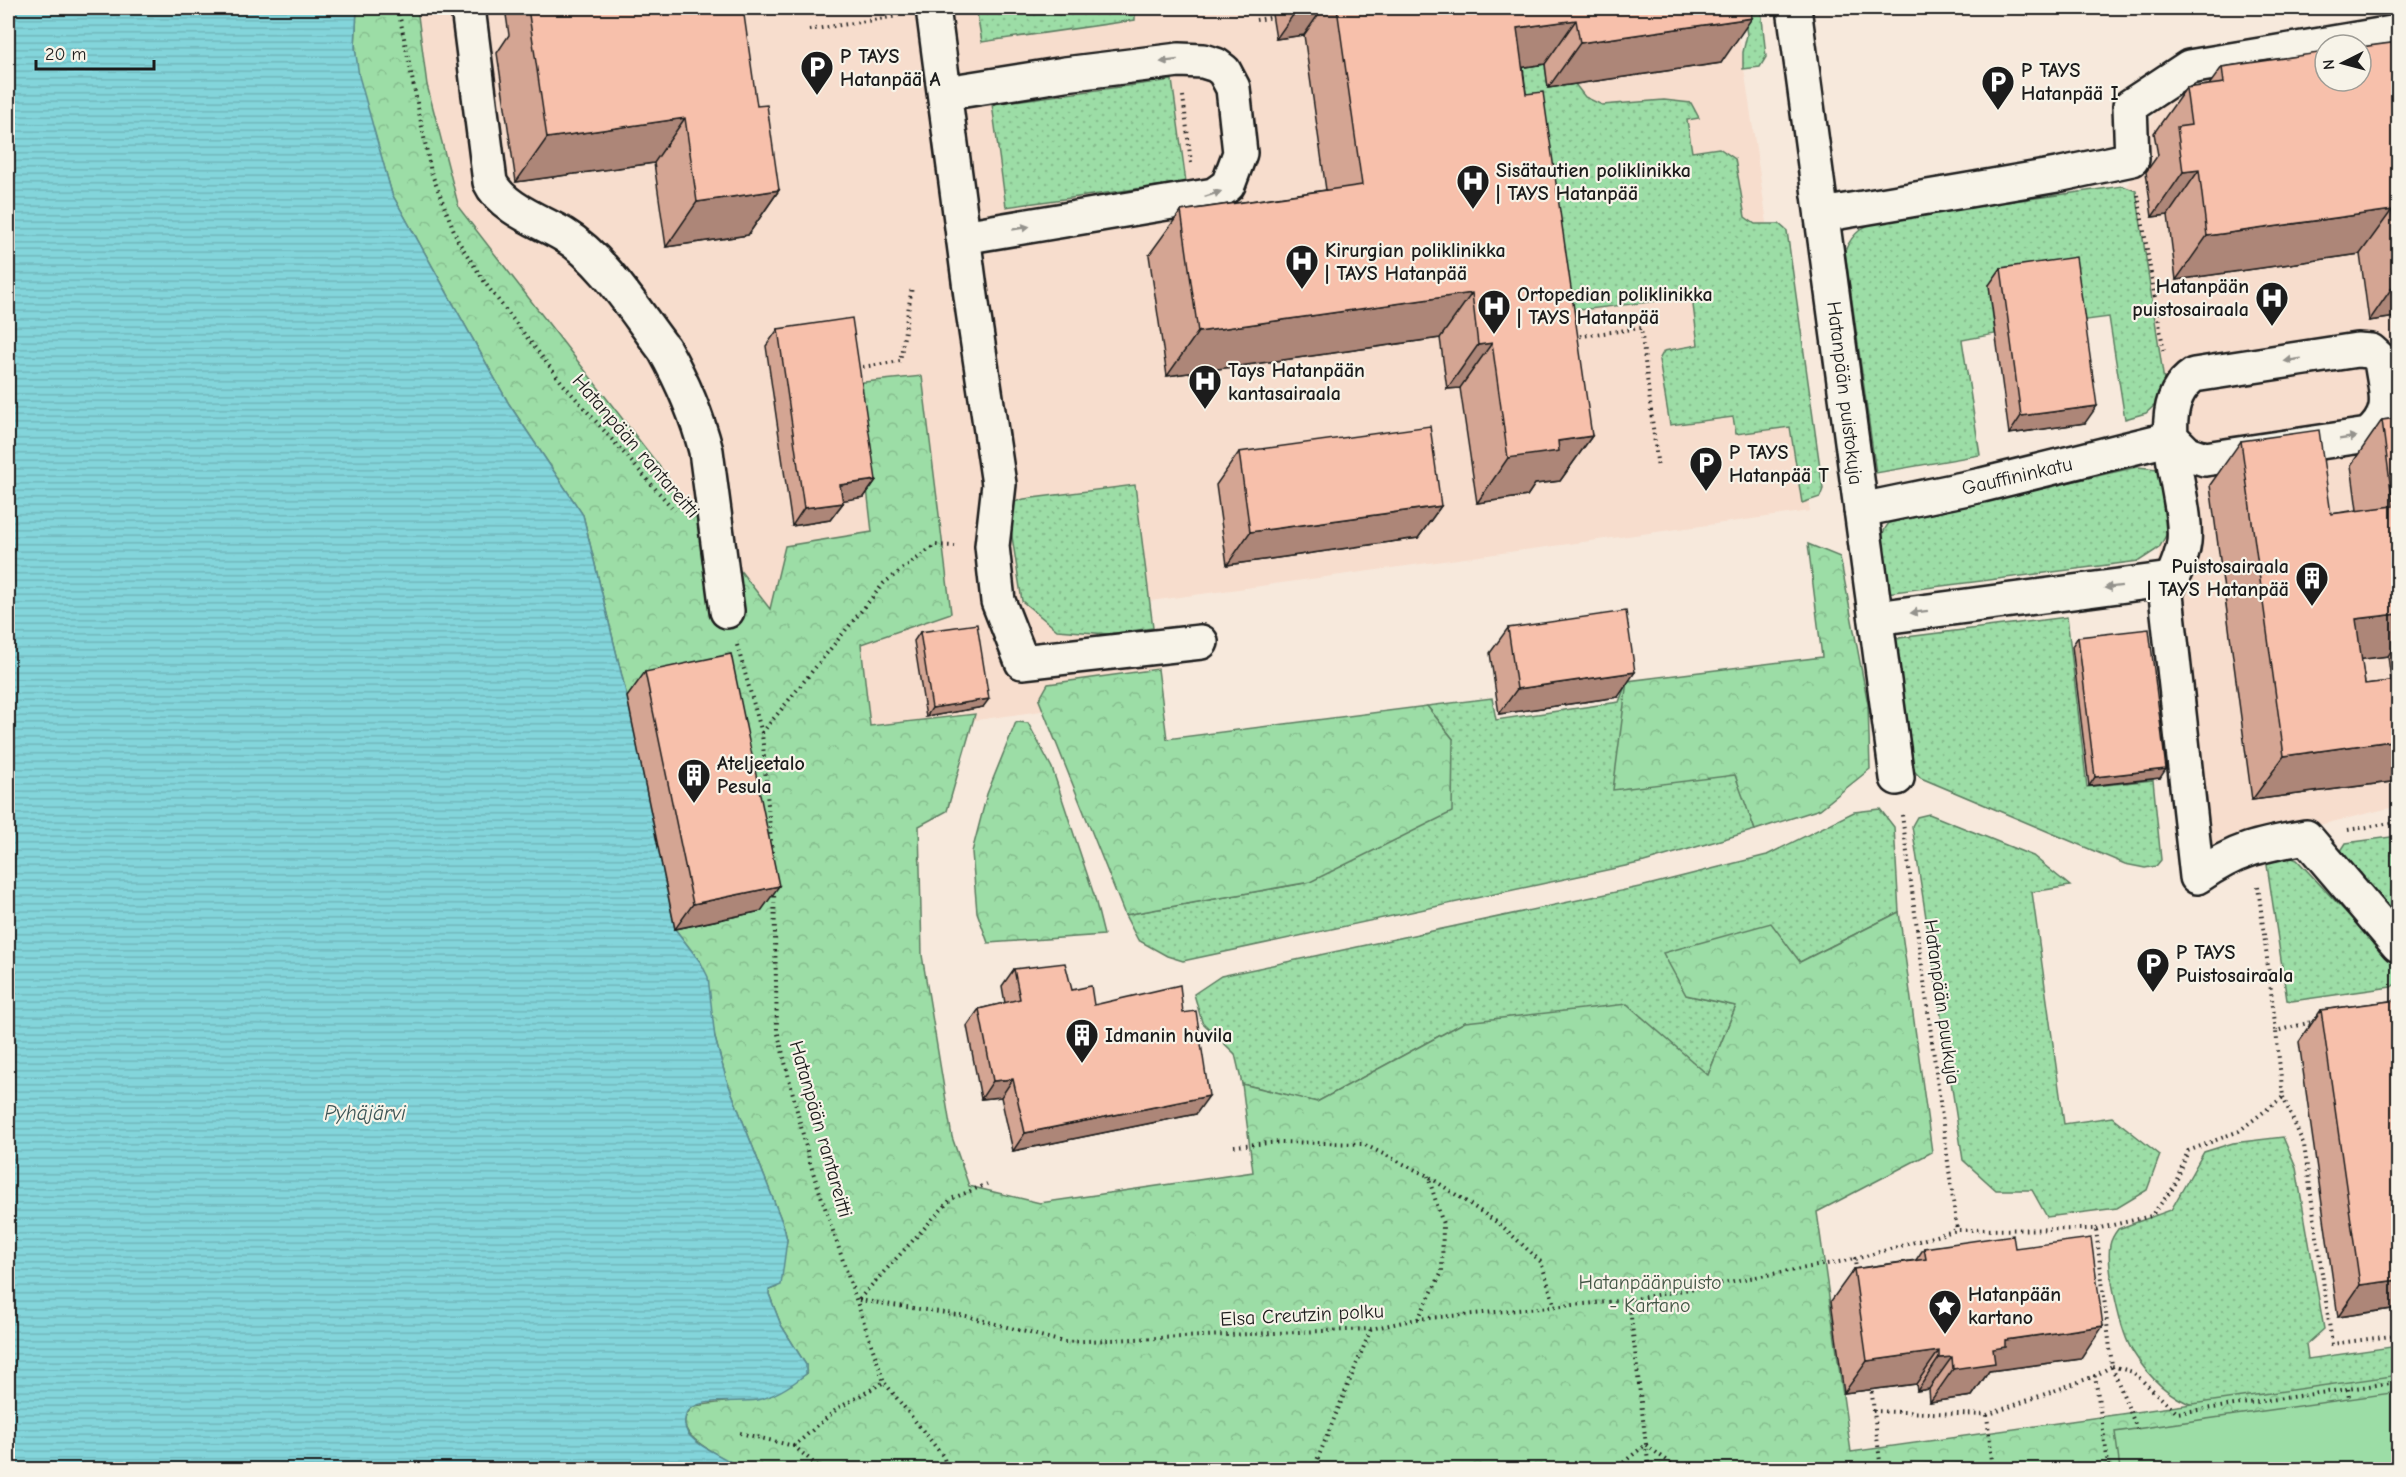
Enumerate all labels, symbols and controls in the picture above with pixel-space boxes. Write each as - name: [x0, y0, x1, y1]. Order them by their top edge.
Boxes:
- scale bar: [36, 33, 154, 71]
- north arrow: [2313, 33, 2373, 93]
- text: 20 m: [45, 44, 86, 65]
- place label: P TAYS Hatanpää A: [840, 45, 940, 91]
- parking icon: P TAYS Hatanpää A: [799, 49, 835, 96]
- one-way arrow: [1160, 57, 1179, 66]
- text: N: [2320, 58, 2339, 71]
- place label: P TAYS Hatanpää I: [2021, 59, 2119, 105]
- parking icon: P TAYS Hatanpää I: [1980, 64, 2016, 111]
- place label: Sisätautien poliklinikka | TAYS Hatanpää: [1496, 159, 1691, 205]
- hospital icon: Sisätautien poliklinikka | TAYS Hatanpää: [1455, 163, 1491, 210]
- one-way arrow: [1204, 188, 1222, 198]
- one-way arrow: [1012, 223, 1031, 232]
- place label: Kirurgian poliklinikka | TAYS Hatanpää: [1325, 239, 1506, 285]
- hospital icon: Kirurgian poliklinikka | TAYS Hatanpää: [1284, 243, 1320, 290]
- place label: Hatanpään puistosairaala: [2132, 275, 2249, 321]
- hospital icon: Hatanpään puistosairaala: [2254, 280, 2290, 327]
- place label: Ortopedian poliklinikka | TAYS Hatanpää: [1517, 283, 1713, 329]
- hospital icon: Ortopedian poliklinikka | TAYS Hatanpää: [1476, 288, 1512, 335]
- street label: Hatanpään puistokuja: [1822, 300, 1868, 486]
- one-way arrow: [2283, 355, 2302, 364]
- place label: Tays Hatanpään kantasairaala: [1228, 359, 1365, 405]
- hospital icon: Tays Hatanpään kantasairaala: [1187, 363, 1223, 410]
- street label: Hatanpään rantareitti: [567, 369, 705, 523]
- one-way arrow: [2339, 433, 2358, 442]
- place label: P TAYS Hatanpää T: [1729, 441, 1829, 487]
- parking icon: P TAYS Hatanpää T: [1688, 445, 1724, 492]
- street label: Gauffininkatu: [1959, 452, 2075, 500]
- place label: Puistosairaala | TAYS Hatanpää: [2147, 555, 2289, 601]
- building icon: Puistosairaala | TAYS Hatanpää: [2294, 560, 2330, 607]
- one-way arrow: [2103, 582, 2122, 592]
- one-way arrow: [1910, 607, 1929, 617]
- place label: Ateljeetalo Pesula: [717, 752, 805, 798]
- building icon: Ateljeetalo Pesula: [676, 757, 712, 804]
- street label: Hatanpään puukuja: [1919, 918, 1965, 1086]
- place label: P TAYS Puistosairaala: [2176, 941, 2293, 987]
- parking icon: P TAYS Puistosairaala: [2135, 946, 2171, 993]
- building icon: Idmanin huvila: [1064, 1017, 1100, 1064]
- place label: Idmanin huvila: [1105, 1024, 1232, 1047]
- street label: Hatanpään rantareitti: [785, 1038, 857, 1220]
- water label: Pyhäjärvi: [324, 1101, 406, 1125]
- park label: Hatanpäänpuisto - Kartano: [1578, 1271, 1722, 1317]
- place label: Hatanpään kartano: [1968, 1283, 2061, 1329]
- place icon: Hatanpään kartano: [1927, 1288, 1963, 1335]
- street label: Elsa Creutzin polku: [1220, 1299, 1384, 1331]

